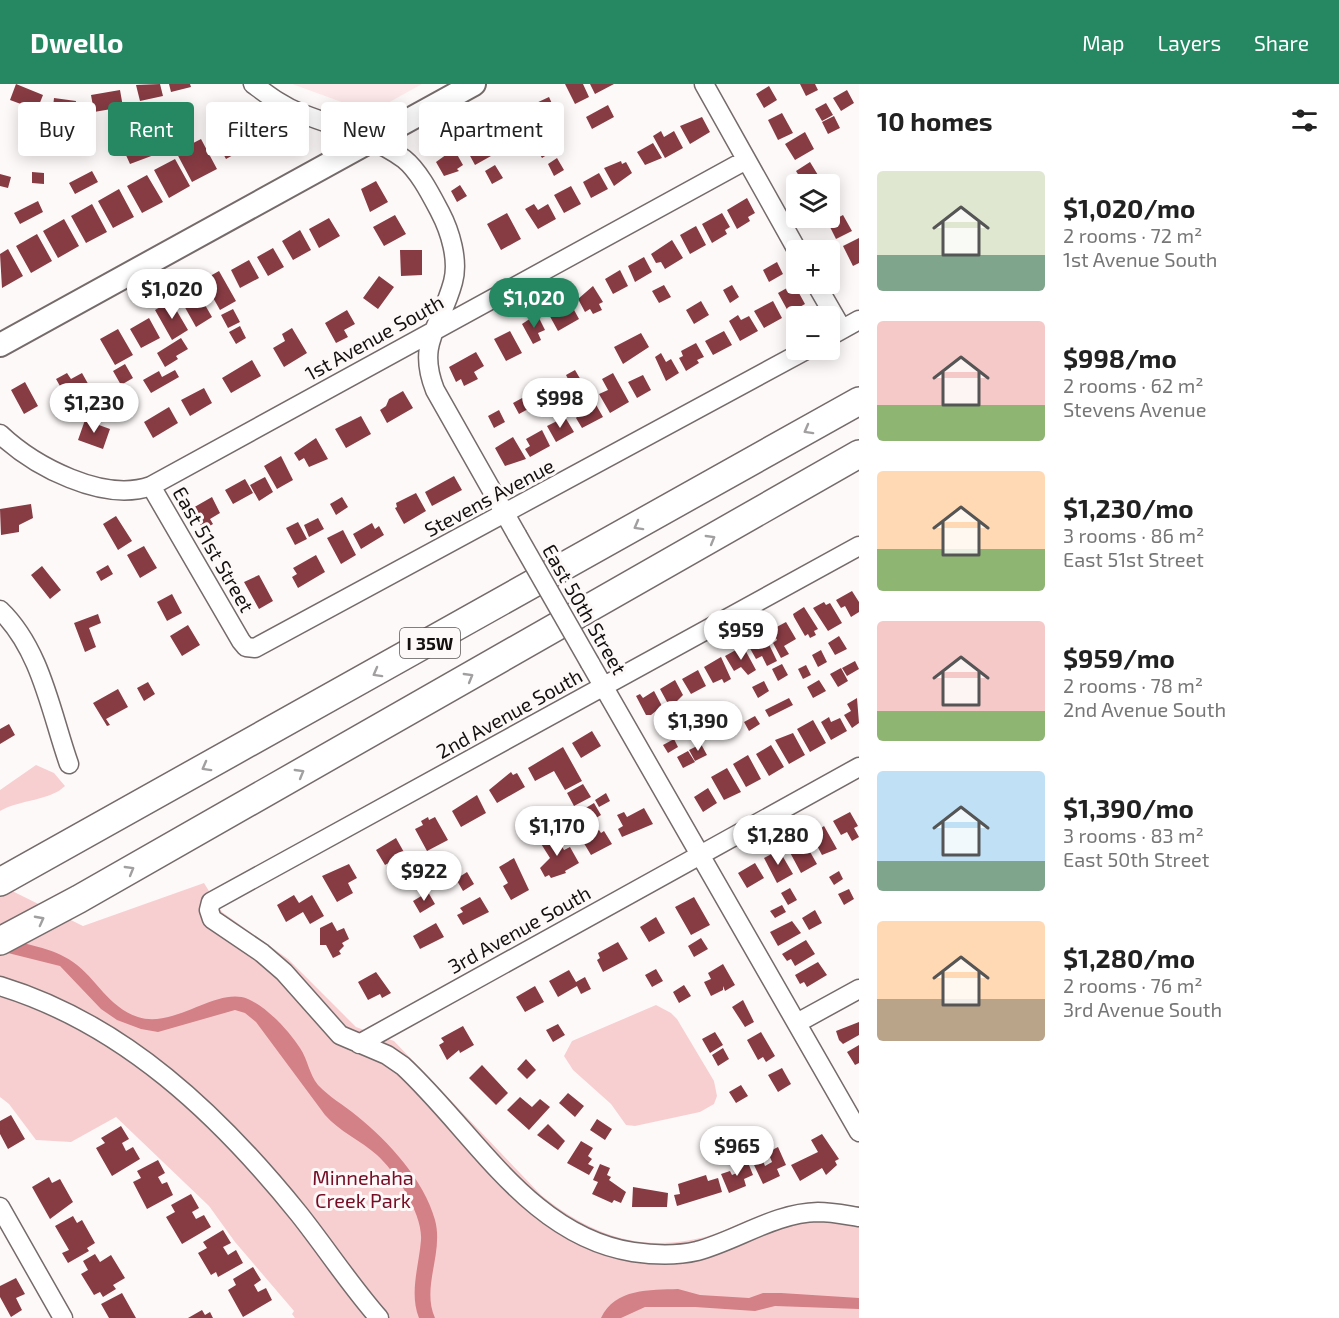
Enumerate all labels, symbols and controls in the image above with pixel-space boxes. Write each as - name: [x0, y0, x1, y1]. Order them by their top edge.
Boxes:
- text: Dwello: [30, 25, 123, 59]
- text: Map: [1082, 30, 1124, 55]
- text: Layers: [1157, 30, 1221, 55]
- text: Share: [1254, 30, 1309, 55]
- chip: Buy: [18, 102, 96, 156]
- chip: Rent: [108, 102, 194, 156]
- chip: Filters: [206, 102, 309, 156]
- chip: New: [321, 102, 407, 156]
- chip: Apartment: [419, 102, 564, 156]
- icon: filters: [1288, 104, 1321, 137]
- text: 10 homes: [877, 105, 993, 136]
- map controls: [786, 174, 840, 360]
- button: layers: [786, 174, 840, 228]
- text: $1,020/mo: [1063, 192, 1195, 223]
- icon: home: [925, 195, 997, 267]
- text: 2 rooms · 72 m²: [1063, 223, 1202, 247]
- button: +: [786, 240, 840, 294]
- text: 1st Avenue South: [1063, 247, 1217, 271]
- pin: $1,020: [123, 269, 221, 320]
- text: $1,020: [141, 276, 203, 300]
- pin: $1,020: [485, 278, 583, 329]
- text: $1,020: [503, 285, 565, 309]
- street label: 1st Avenue South: [301, 289, 447, 385]
- button: −: [786, 306, 840, 360]
- text: $998/mo: [1063, 342, 1177, 373]
- icon: home: [925, 345, 997, 417]
- text: 2 rooms · 62 m²: [1063, 373, 1203, 397]
- pin: $998: [524, 378, 596, 429]
- pin: $1,230: [45, 383, 143, 434]
- text: $998: [536, 385, 584, 409]
- text: $1,230: [64, 390, 124, 414]
- text: Stevens Avenue: [1063, 397, 1206, 421]
- one-way arrow: [804, 423, 814, 434]
- street label: Stevens Avenue: [420, 453, 558, 541]
- street label: East 51st Street: [168, 482, 260, 616]
- text: $1,230/mo: [1063, 492, 1194, 523]
- icon: home: [925, 495, 997, 567]
- one-way arrow: [634, 519, 644, 530]
- text: 3 rooms · 86 m²: [1063, 523, 1204, 547]
- one-way arrow: [705, 534, 715, 546]
- street label: East 50th Street: [538, 540, 632, 679]
- text: East 51st Street: [1063, 547, 1204, 571]
- pin: $959: [705, 610, 777, 661]
- text: $959: [718, 617, 764, 641]
- road number: I 35W: [400, 628, 460, 658]
- text: $959/mo: [1063, 642, 1175, 673]
- icon: home: [925, 645, 997, 717]
- street label: 2nd Avenue South: [432, 663, 586, 763]
- one-way arrow: [373, 666, 383, 677]
- one-way arrow: [463, 673, 473, 684]
- text: 2 rooms · 78 m²: [1063, 673, 1203, 697]
- text: 2nd Avenue South: [1063, 697, 1226, 721]
- pin: $1,390: [649, 701, 747, 752]
- text: $1,390: [668, 708, 728, 732]
- one-way arrow: [202, 760, 212, 772]
- one-way arrow: [294, 769, 304, 781]
- text: $1,390/mo: [1063, 792, 1194, 823]
- icon: home: [925, 795, 997, 867]
- pin: $1,170: [508, 806, 606, 857]
- text: $1,170: [529, 813, 585, 837]
- pin: $1,280: [729, 815, 827, 866]
- text: $1,280: [747, 822, 809, 846]
- text: 3 rooms · 83 m²: [1063, 823, 1204, 847]
- text: East 50th Street: [1063, 847, 1209, 871]
- pin: $922: [388, 851, 460, 902]
- text: $922: [401, 858, 447, 882]
- one-way arrow: [124, 866, 134, 877]
- street label: 3rd Avenue South: [444, 880, 594, 978]
- one-way arrow: [33, 916, 44, 927]
- text: $1,280/mo: [1063, 942, 1195, 973]
- icon: home: [925, 945, 997, 1017]
- text: 2 rooms · 76 m²: [1063, 973, 1202, 997]
- text: 3rd Avenue South: [1063, 997, 1222, 1021]
- pin: $965: [701, 1126, 773, 1177]
- text: $965: [714, 1133, 760, 1157]
- park label: Minnehaha Creek Park: [312, 1165, 414, 1212]

